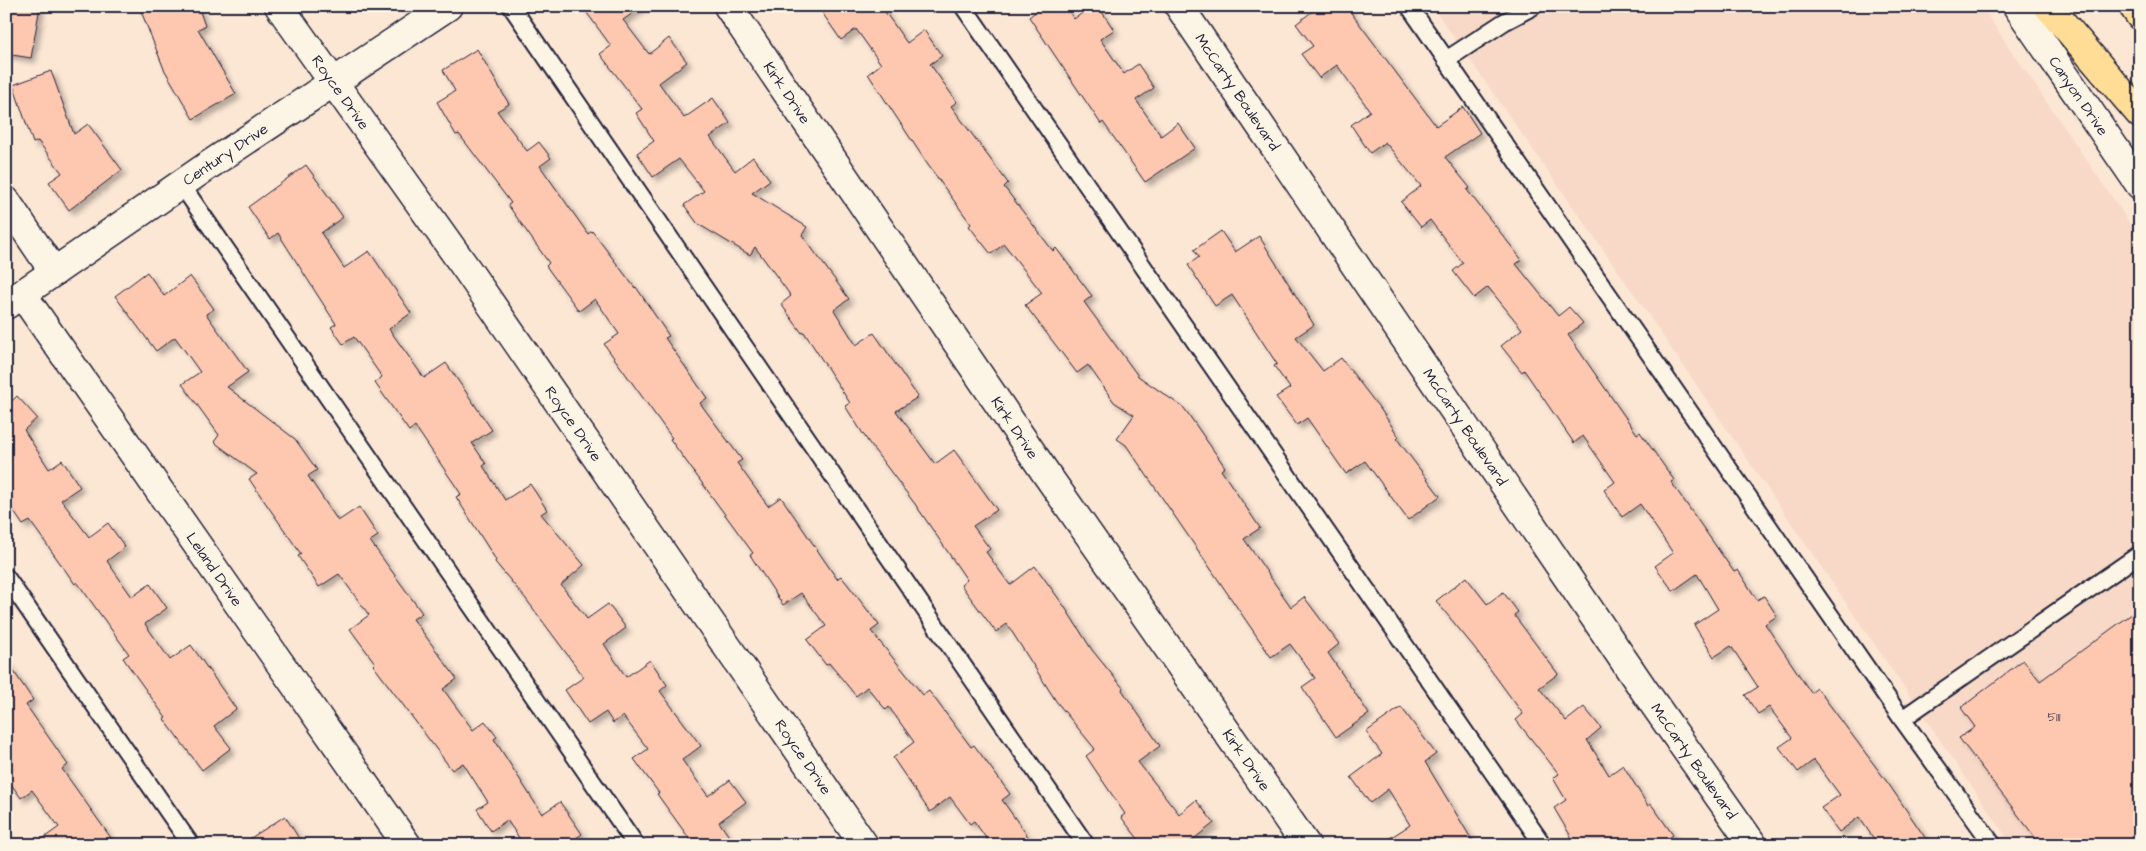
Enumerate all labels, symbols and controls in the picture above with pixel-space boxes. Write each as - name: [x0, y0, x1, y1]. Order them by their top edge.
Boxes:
- street label: McCarty Boulevard: [1190, 30, 1285, 155]
- street label: Royce Drive: [306, 51, 374, 134]
- street label: Canyon Drive: [2044, 52, 2113, 140]
- street label: Kirk Drive: [758, 58, 815, 128]
- street label: Century Drive: [179, 119, 272, 191]
- street label: McCarty Boulevard: [1417, 364, 1512, 490]
- street label: Royce Drive: [540, 382, 606, 466]
- street label: Kirk Drive: [986, 393, 1043, 463]
- street label: Leland Drive: [181, 528, 247, 611]
- street label: McCarty Boulevard: [1645, 699, 1742, 824]
- house number: 5111: [2047, 709, 2061, 726]
- street label: Royce Drive: [770, 715, 836, 799]
- street label: Kirk Drive: [1217, 725, 1275, 795]

